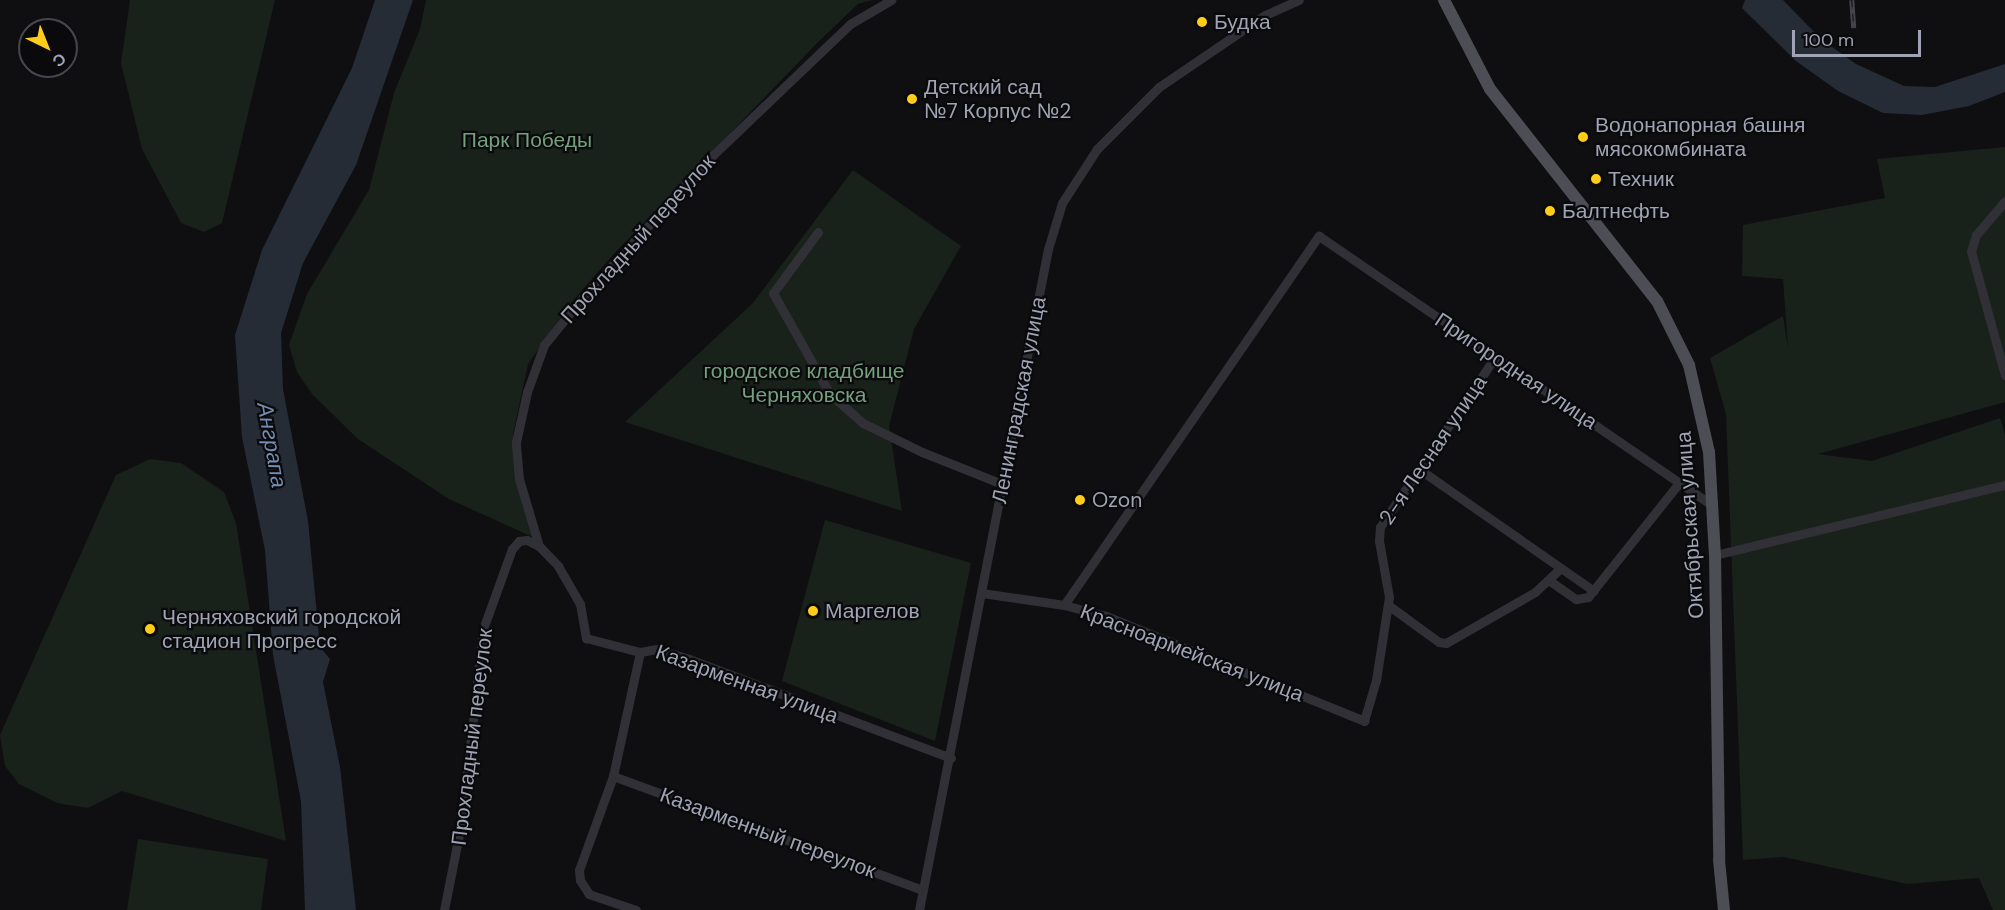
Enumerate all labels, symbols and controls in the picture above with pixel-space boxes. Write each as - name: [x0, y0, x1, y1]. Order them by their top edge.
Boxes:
- place label: Будка: [1214, 9, 1271, 35]
- marker: Будка: [1195, 15, 1209, 29]
- north arrow: [18, 18, 78, 78]
- scale bar: [1795, 18, 1924, 56]
- text: 100 m: [1803, 28, 1854, 52]
- text: С: [48, 48, 71, 72]
- place label: Детский сад №7 Корпус №2: [924, 74, 1071, 124]
- marker: Детский сад №7 Корпус №2: [905, 92, 919, 106]
- place label: Водонапорная башня мясокомбината: [1595, 112, 1805, 162]
- park label: Парк Победы: [462, 127, 592, 153]
- marker: Водонапорная башня мясокомбината: [1576, 130, 1590, 144]
- street label: Прохладный переулок: [556, 149, 720, 329]
- place label: Техник: [1608, 166, 1674, 192]
- marker: Техник: [1589, 172, 1603, 186]
- place label: Балтнефть: [1562, 198, 1670, 224]
- marker: Балтнефть: [1543, 204, 1557, 218]
- street label: Ленинградская улица: [987, 294, 1051, 506]
- street label: Пригородная улица: [1430, 307, 1602, 435]
- park label: городское кладбище Черняховска: [704, 358, 904, 408]
- street label: 2-я Лесная улица: [1374, 371, 1492, 529]
- water label: Анграпа: [252, 400, 292, 490]
- street label: Октябрьская улица: [1671, 430, 1709, 620]
- place label: Ozon: [1092, 487, 1142, 513]
- marker: Ozon: [1073, 493, 1087, 507]
- place label: Маргелов: [825, 598, 920, 624]
- street label: Красноармейская улица: [1077, 599, 1307, 707]
- place label: Черняховский городской стадион Прогресс: [162, 604, 401, 654]
- marker: Маргелов: [806, 604, 820, 618]
- marker: Черняховский городской стадион Прогресс: [143, 622, 157, 636]
- street label: Прохладный переулок: [446, 627, 498, 847]
- street label: Казарменная улица: [652, 639, 842, 729]
- street label: Казарменный переулок: [657, 782, 879, 884]

